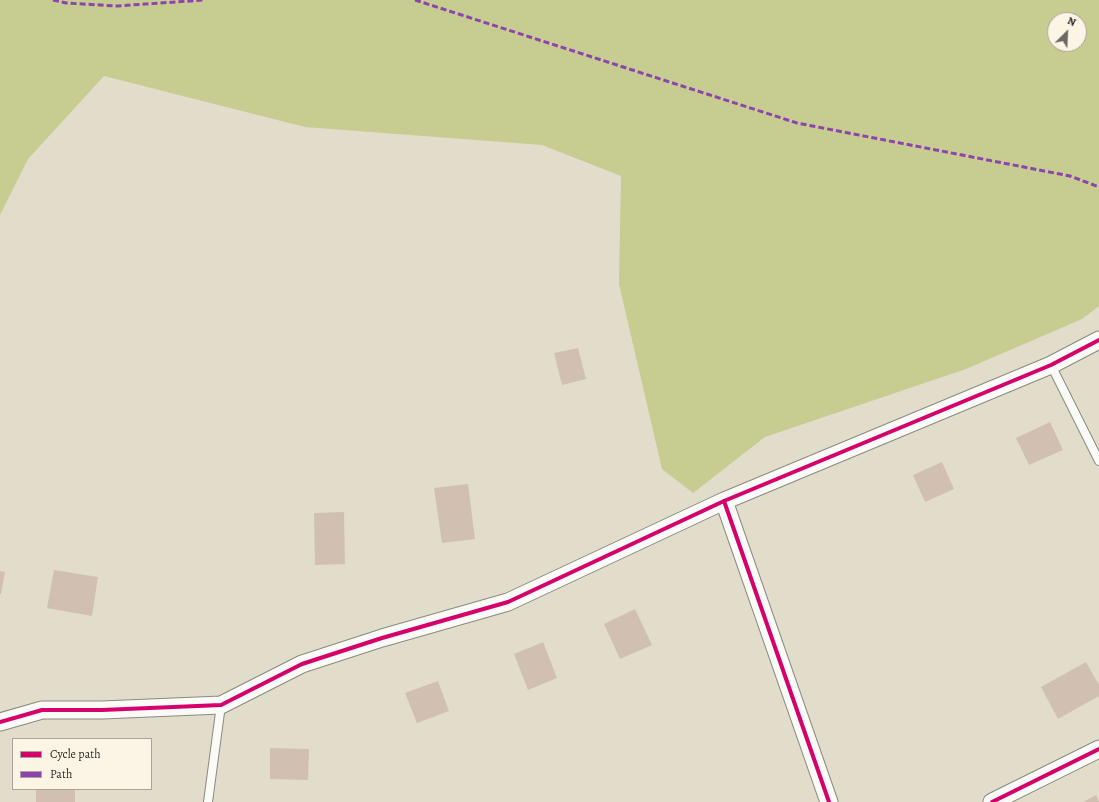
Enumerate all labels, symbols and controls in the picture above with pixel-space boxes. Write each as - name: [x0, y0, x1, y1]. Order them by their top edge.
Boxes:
- north arrow: [1047, 12, 1087, 52]
- text: N: [1065, 13, 1078, 30]
- legend: [12, 738, 152, 790]
- text: Cycle path: [50, 746, 101, 762]
- text: Path: [50, 766, 72, 782]

